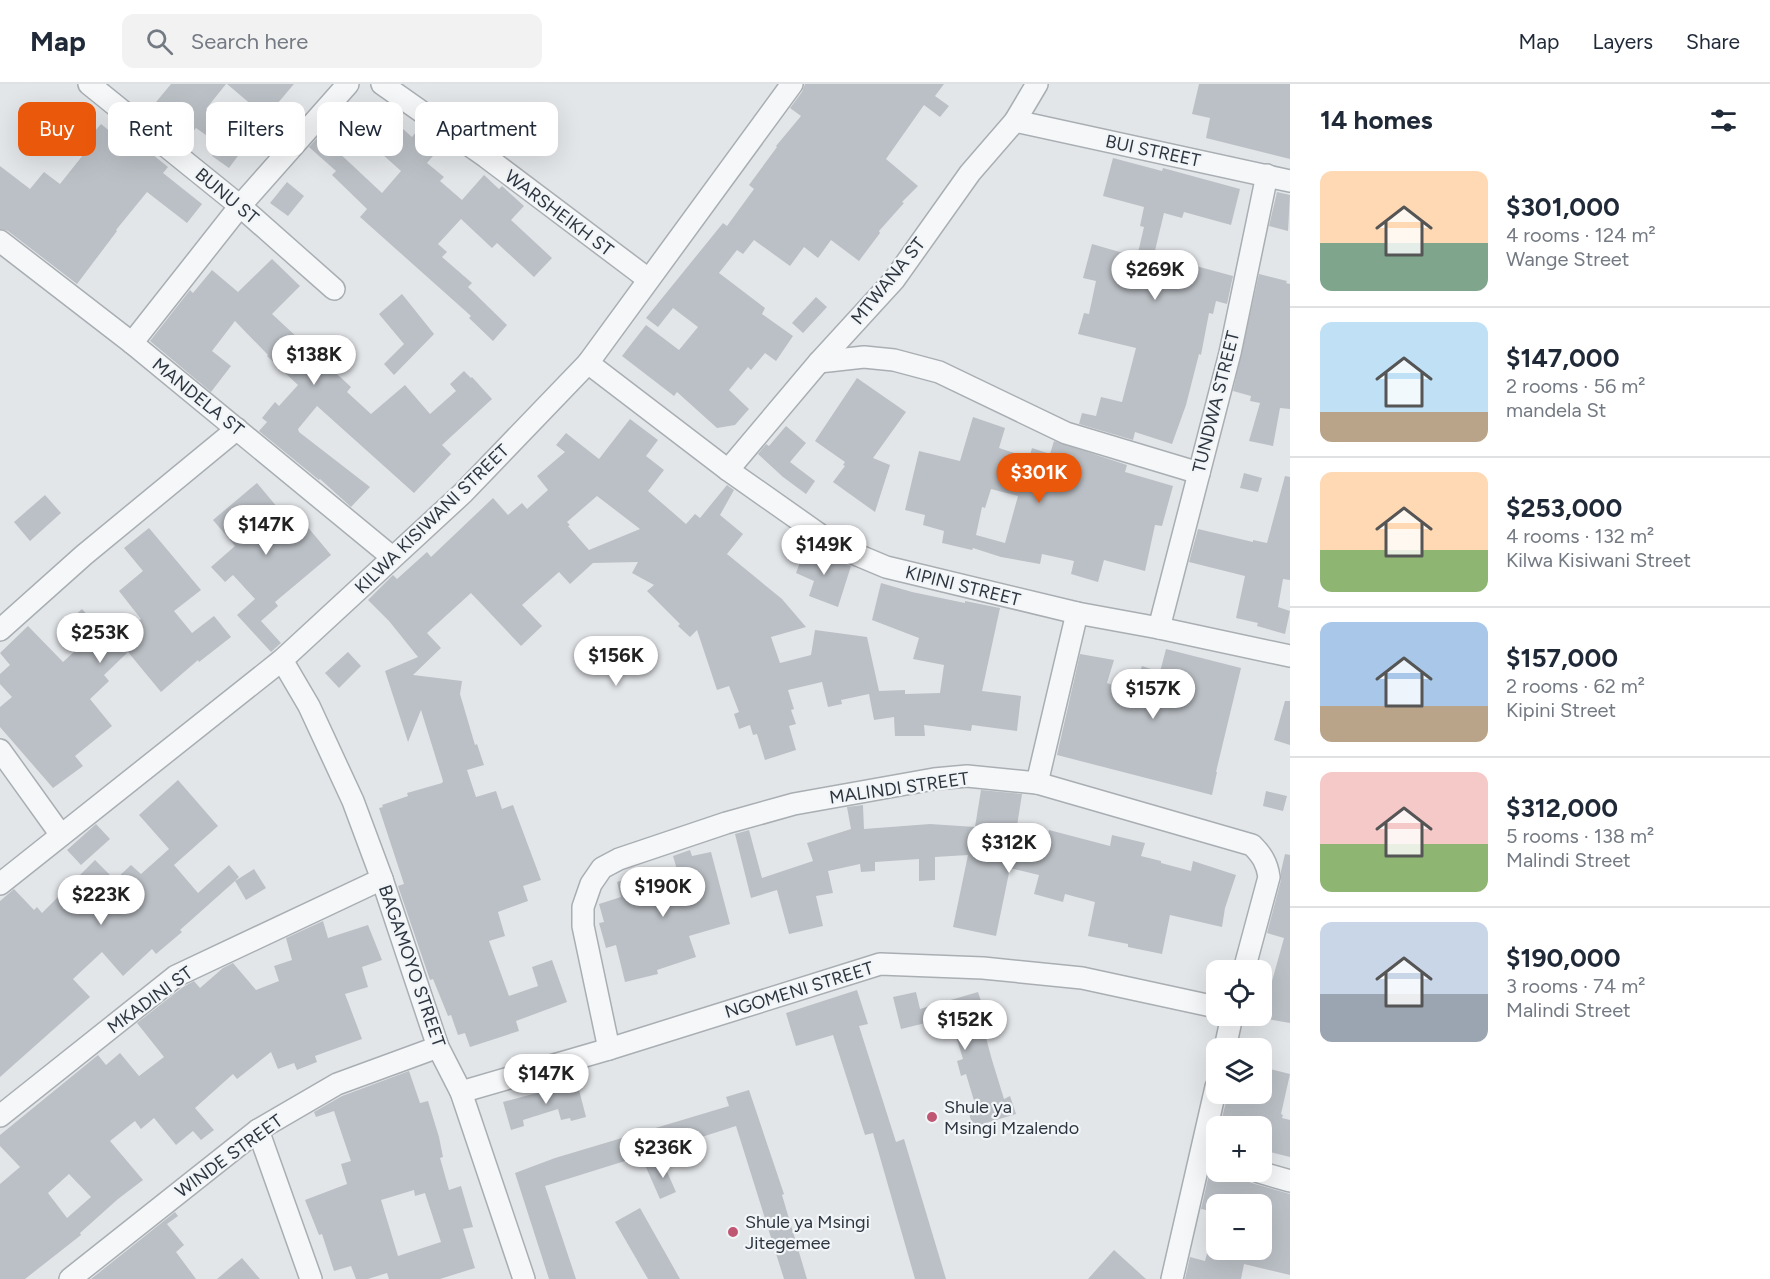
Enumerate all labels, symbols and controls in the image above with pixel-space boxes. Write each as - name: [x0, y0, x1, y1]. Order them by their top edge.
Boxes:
- search box: [122, 14, 542, 68]
- text: Map: [30, 24, 86, 58]
- icon: search: [143, 25, 176, 58]
- text: Search here: [191, 28, 308, 55]
- text: Map: [1519, 29, 1559, 54]
- text: Layers: [1592, 29, 1653, 54]
- text: Share: [1686, 29, 1740, 54]
- chip: Buy: [18, 102, 96, 156]
- chip: Rent: [108, 102, 194, 156]
- chip: Filters: [206, 102, 305, 156]
- chip: New: [317, 102, 403, 156]
- chip: Apartment: [415, 102, 558, 156]
- text: 14 homes: [1320, 104, 1433, 136]
- icon: filters: [1707, 104, 1740, 137]
- street label: BUI STREET: [1103, 130, 1203, 172]
- street label: BUNU ST: [191, 163, 263, 229]
- street label: WARSHEIKH ST: [500, 165, 618, 261]
- text: $301,000: [1506, 191, 1620, 223]
- icon: home: [1368, 195, 1440, 267]
- text: 4 rooms · 124 m²: [1506, 223, 1656, 247]
- street label: MTWANA ST: [846, 233, 930, 329]
- text: Wange Street: [1506, 247, 1629, 271]
- pin: $269K: [1113, 250, 1197, 301]
- text: $269K: [1125, 257, 1185, 281]
- street label: TUNDWA STREET: [1188, 329, 1244, 475]
- pin: $138K: [272, 335, 356, 386]
- text: $138K: [286, 342, 342, 366]
- text: $147,000: [1506, 342, 1620, 374]
- icon: home: [1368, 346, 1440, 418]
- street label: MANDELA ST: [148, 353, 248, 441]
- text: 2 rooms · 56 m²: [1506, 374, 1645, 398]
- text: mandela St: [1506, 398, 1606, 422]
- street label: KILWA KISIWANI STREET: [350, 440, 514, 598]
- pin: $301K: [997, 453, 1081, 504]
- text: $301K: [1011, 460, 1067, 484]
- text: $253,000: [1506, 492, 1622, 524]
- icon: home: [1368, 496, 1440, 568]
- pin: $147K: [224, 505, 308, 556]
- text: $147K: [238, 512, 294, 536]
- text: 4 rooms · 132 m²: [1506, 524, 1654, 548]
- pin: $149K: [782, 525, 866, 576]
- text: $149K: [795, 532, 853, 556]
- text: Kilwa Kisiwani Street: [1506, 548, 1691, 572]
- street label: KIPINI STREET: [903, 561, 1023, 611]
- pin: $253K: [58, 613, 142, 664]
- text: $253K: [71, 620, 129, 644]
- pin: $156K: [574, 636, 658, 687]
- text: $157,000: [1506, 642, 1618, 674]
- text: $156K: [588, 643, 644, 667]
- icon: home: [1368, 646, 1440, 718]
- pin: $157K: [1111, 669, 1195, 720]
- text: 2 rooms · 62 m²: [1506, 674, 1645, 698]
- text: $157K: [1125, 676, 1181, 700]
- text: Kipini Street: [1506, 698, 1616, 722]
- street label: MALINDI STREET: [828, 767, 970, 809]
- text: $312,000: [1506, 792, 1618, 824]
- icon: home: [1368, 796, 1440, 868]
- pin: $312K: [967, 823, 1051, 874]
- text: 5 rooms · 138 m²: [1506, 824, 1654, 848]
- text: $312K: [981, 830, 1037, 854]
- text: Malindi Street: [1506, 848, 1631, 872]
- pin: $190K: [621, 867, 705, 918]
- text: $190K: [634, 874, 692, 898]
- pin: $223K: [59, 875, 143, 926]
- text: $223K: [72, 882, 130, 906]
- street label: BAGAMOYO STREET: [374, 882, 450, 1050]
- text: $190,000: [1506, 942, 1621, 974]
- icon: home: [1368, 946, 1440, 1018]
- street label: NGOMENI STREET: [722, 957, 876, 1023]
- map controls: [1206, 960, 1272, 1260]
- button: locate: [1206, 960, 1272, 1026]
- street label: MKADINI ST: [103, 962, 197, 1038]
- text: 3 rooms · 74 m²: [1506, 974, 1645, 998]
- text: Malindi Street: [1506, 998, 1631, 1022]
- pin: $152K: [923, 1000, 1007, 1051]
- text: $152K: [937, 1007, 993, 1031]
- button: layers: [1206, 1038, 1272, 1104]
- pin: $147K: [504, 1054, 588, 1105]
- text: $147K: [518, 1061, 574, 1085]
- place label: Shule ya Msingi Mzalendo: [944, 1096, 1079, 1139]
- street label: WINDE STREET: [171, 1110, 287, 1202]
- marker: Shule ya Msingi Mzalendo: [925, 1110, 939, 1124]
- button: +: [1206, 1116, 1272, 1182]
- pin: $236K: [621, 1128, 705, 1179]
- text: $236K: [634, 1135, 692, 1159]
- button: −: [1206, 1194, 1272, 1260]
- place label: Shule ya Msingi Jitegemee: [745, 1211, 870, 1254]
- marker: Shule ya Msingi Jitegemee: [726, 1225, 740, 1239]

